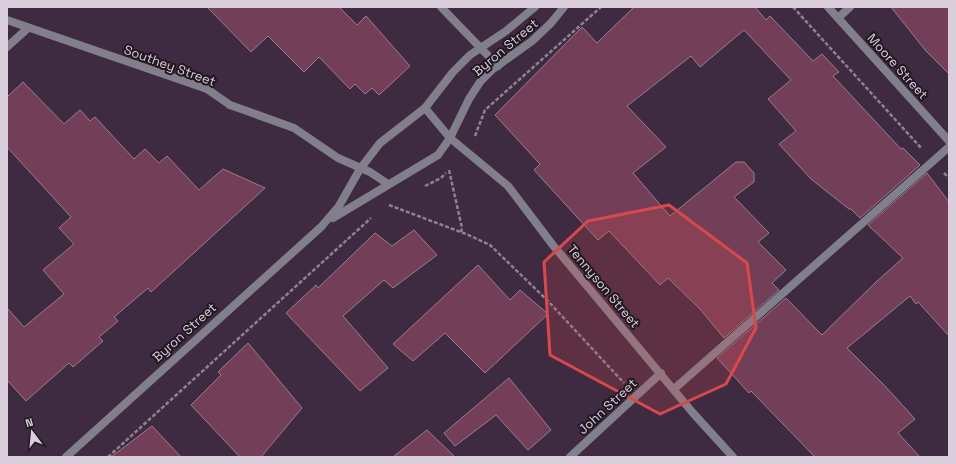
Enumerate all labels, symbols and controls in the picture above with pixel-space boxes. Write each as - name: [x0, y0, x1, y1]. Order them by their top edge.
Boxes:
- street label: Byron Street: [469, 15, 542, 80]
- street label: Moore Street: [864, 30, 932, 103]
- street label: Southey Street: [122, 41, 218, 90]
- street label: Tennyson Street: [564, 241, 643, 332]
- street label: Byron Street: [149, 299, 220, 366]
- street label: John Street: [574, 375, 640, 438]
- north arrow: [12, 412, 52, 452]
- text: N: [24, 415, 35, 430]

